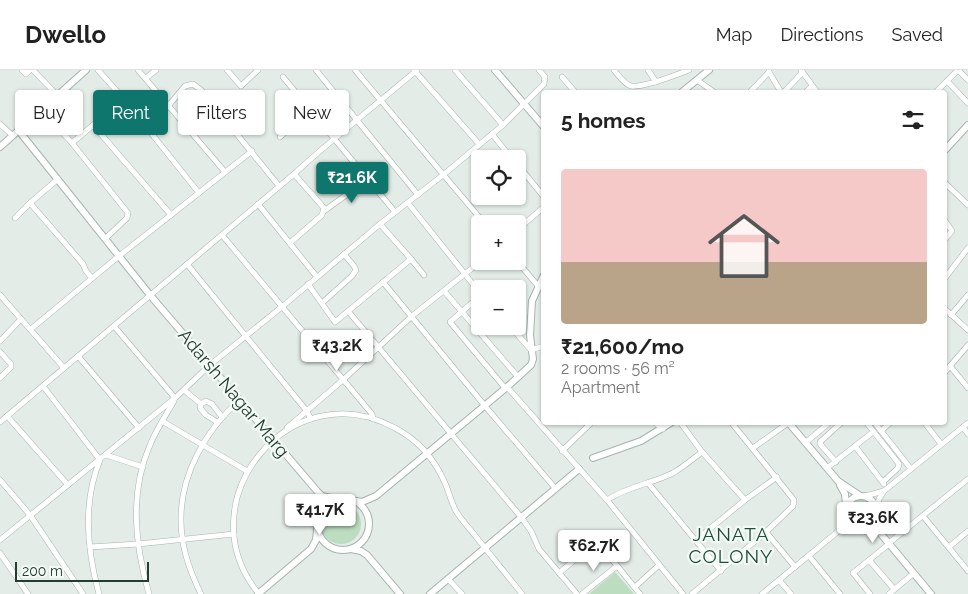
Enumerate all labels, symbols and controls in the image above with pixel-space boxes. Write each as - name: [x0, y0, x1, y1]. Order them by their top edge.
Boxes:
- text: Dwello: [25, 20, 106, 49]
- text: Map: [716, 24, 752, 45]
- text: Directions: [780, 24, 864, 45]
- text: Saved: [892, 24, 943, 45]
- chip: Buy: [15, 90, 83, 135]
- chip: Rent: [93, 90, 168, 135]
- chip: Filters: [178, 90, 265, 135]
- chip: New: [275, 90, 349, 135]
- icon: filters: [899, 106, 927, 134]
- text: 5 homes: [561, 108, 646, 133]
- map controls: [471, 150, 526, 335]
- button: locate: [471, 150, 526, 205]
- pin: ₹21.6K: [311, 162, 393, 204]
- text: ₹21.6K: [327, 168, 377, 187]
- icon: home: [699, 201, 789, 291]
- button: +: [471, 215, 526, 270]
- button: −: [471, 280, 526, 335]
- street label: Adarsh Nagar Marg: [174, 325, 294, 461]
- pin: ₹43.2K: [296, 330, 378, 372]
- text: ₹21,600/mo: [561, 334, 684, 359]
- text: ₹43.2K: [312, 336, 362, 355]
- text: 2 rooms · 56 m²: [561, 359, 675, 378]
- text: Apartment: [561, 378, 640, 397]
- pin: ₹41.7K: [279, 494, 361, 536]
- text: ₹41.7K: [296, 500, 344, 519]
- pin: ₹23.6K: [832, 502, 914, 544]
- text: ₹23.6K: [848, 508, 898, 527]
- district label: JANATA COLONY: [689, 523, 774, 567]
- pin: ₹62.7K: [553, 530, 635, 572]
- text: ₹62.7K: [569, 536, 619, 555]
- scale bar: [15, 559, 149, 582]
- text: 200 m: [22, 563, 63, 579]

